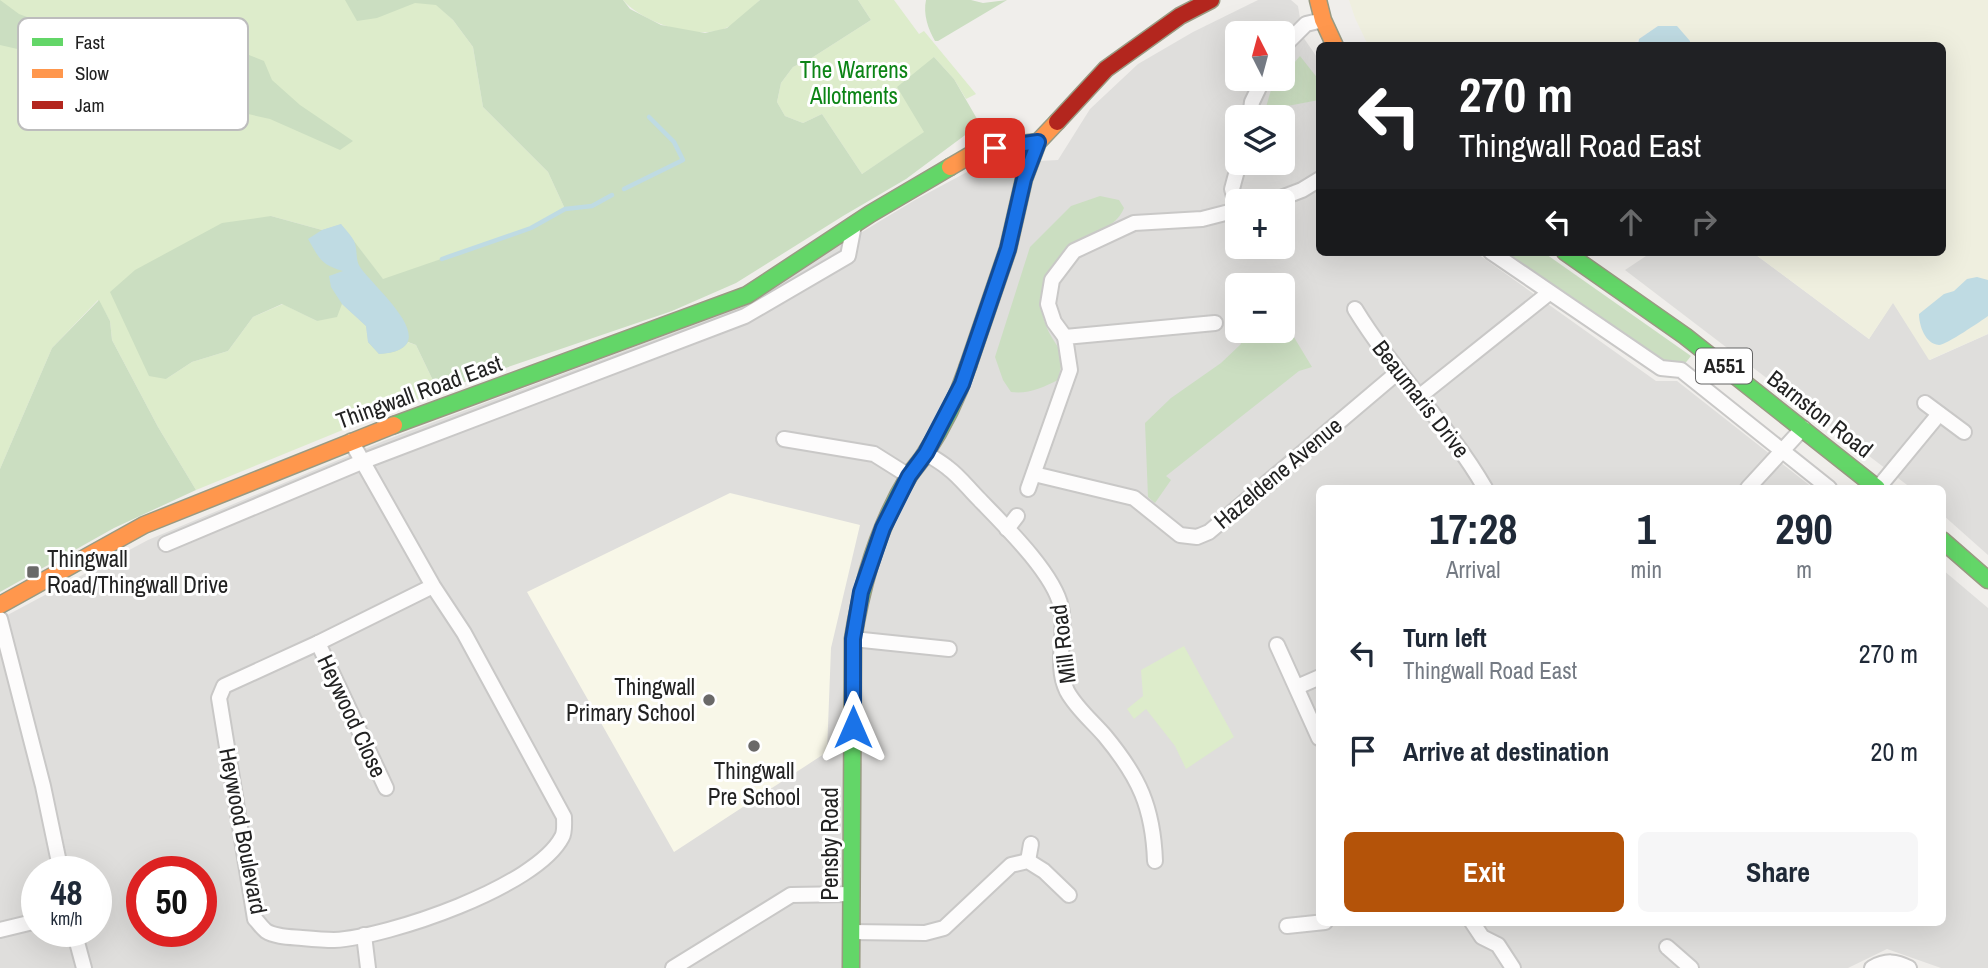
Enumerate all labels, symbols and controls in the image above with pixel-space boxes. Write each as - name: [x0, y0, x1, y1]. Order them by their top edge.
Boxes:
- legend: [18, 18, 248, 130]
- north arrow: [1225, 21, 1295, 91]
- map controls: [1225, 21, 1295, 343]
- text: Fast: [75, 29, 105, 55]
- park label: The Warrens Allotments: [800, 54, 908, 111]
- text: Slow: [75, 60, 110, 86]
- text: 270 m: [1459, 61, 1573, 127]
- icon: left: [1344, 70, 1435, 161]
- text: Jam: [75, 92, 104, 118]
- button: layers: [1225, 105, 1295, 175]
- pin: [965, 118, 1025, 178]
- text: Thingwall Road East: [1459, 124, 1701, 167]
- icon: arrive: [976, 129, 1014, 167]
- button: +: [1225, 189, 1295, 259]
- icon: left: [1539, 203, 1577, 241]
- icon: ahead: [1612, 203, 1650, 241]
- icon: right: [1685, 203, 1723, 241]
- button: −: [1225, 273, 1295, 343]
- street label: Beaumaris Drive: [1366, 333, 1477, 464]
- street label: Thingwall Road East: [332, 347, 506, 436]
- road number: A551: [1696, 348, 1752, 384]
- street label: Barnston Road: [1761, 363, 1879, 465]
- street label: Hazeldene Avenue: [1207, 410, 1348, 535]
- text: 17:28: [1429, 501, 1517, 557]
- text: 1: [1637, 501, 1656, 557]
- text: 290: [1775, 501, 1833, 557]
- place label: Thingwall Road/Thingwall Drive: [47, 543, 228, 600]
- text: Arrival: [1446, 554, 1501, 585]
- text: min: [1631, 554, 1662, 585]
- text: m: [1796, 554, 1812, 585]
- marker: Thingwall Road/Thingwall Drive: [25, 564, 41, 580]
- street label: Mill Road: [1042, 603, 1083, 685]
- text: Turn left: [1403, 620, 1487, 655]
- icon: left: [1344, 634, 1382, 672]
- text: 270 m: [1859, 636, 1918, 671]
- street label: Heywood Close: [310, 649, 394, 782]
- text: Thingwall Road East: [1403, 655, 1577, 686]
- place label: Thingwall Primary School: [566, 671, 695, 728]
- position arrow: [816, 690, 890, 764]
- marker: Thingwall Primary School: [701, 692, 717, 708]
- icon: arrive: [1344, 732, 1382, 770]
- text: Arrive at destination: [1403, 734, 1609, 769]
- text: 20 m: [1871, 734, 1918, 769]
- marker: Thingwall Pre School: [746, 738, 762, 754]
- street label: Heywood Boulevard: [212, 745, 275, 917]
- place label: Thingwall Pre School: [708, 755, 800, 812]
- street label: Pensby Road: [814, 787, 845, 901]
- button: Exit: [1344, 832, 1624, 912]
- button: Share: [1638, 832, 1918, 912]
- speed limit sign: 50: [126, 856, 217, 947]
- text: 48: [51, 869, 82, 916]
- text: km/h: [51, 906, 83, 931]

